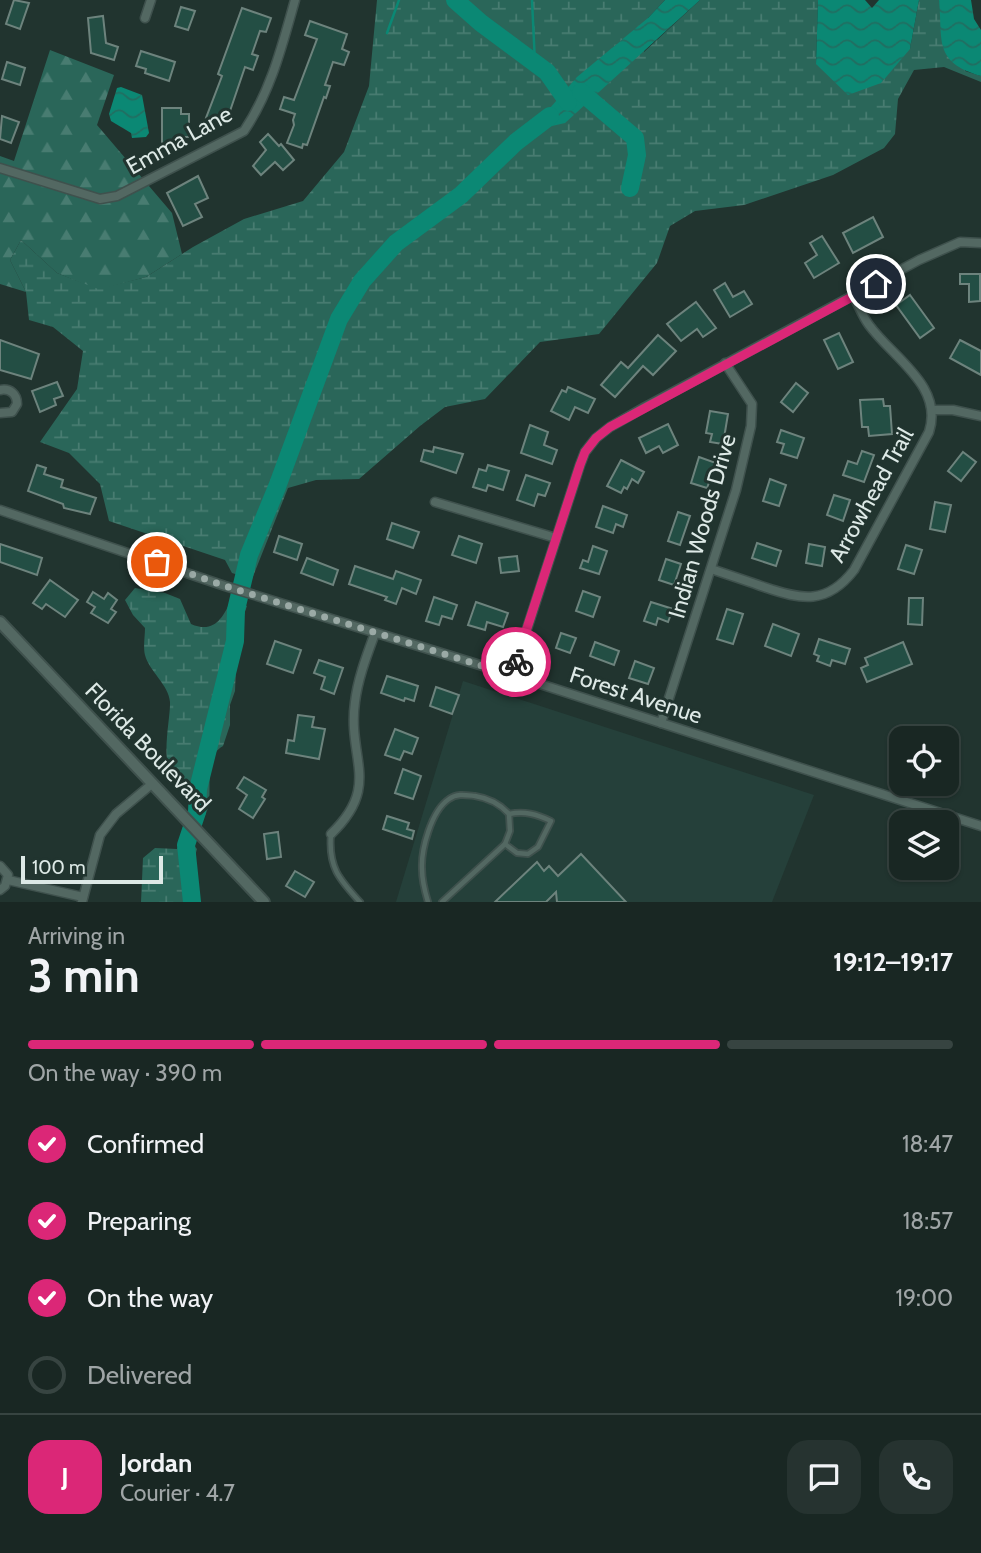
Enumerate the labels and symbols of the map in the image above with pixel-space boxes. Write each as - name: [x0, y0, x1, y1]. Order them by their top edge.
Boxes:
- street label: Emma Lane: [121, 99, 237, 180]
- pin: [846, 254, 906, 314]
- street label: Arrowhead Trail: [823, 422, 920, 567]
- street label: Indian Woods Drive: [662, 430, 742, 621]
- pin: [127, 532, 187, 592]
- courier: [481, 627, 551, 697]
- street label: Forest Avenue: [566, 660, 706, 730]
- street label: Florida Boulevard: [79, 677, 217, 817]
- scale bar: [21, 853, 163, 885]

